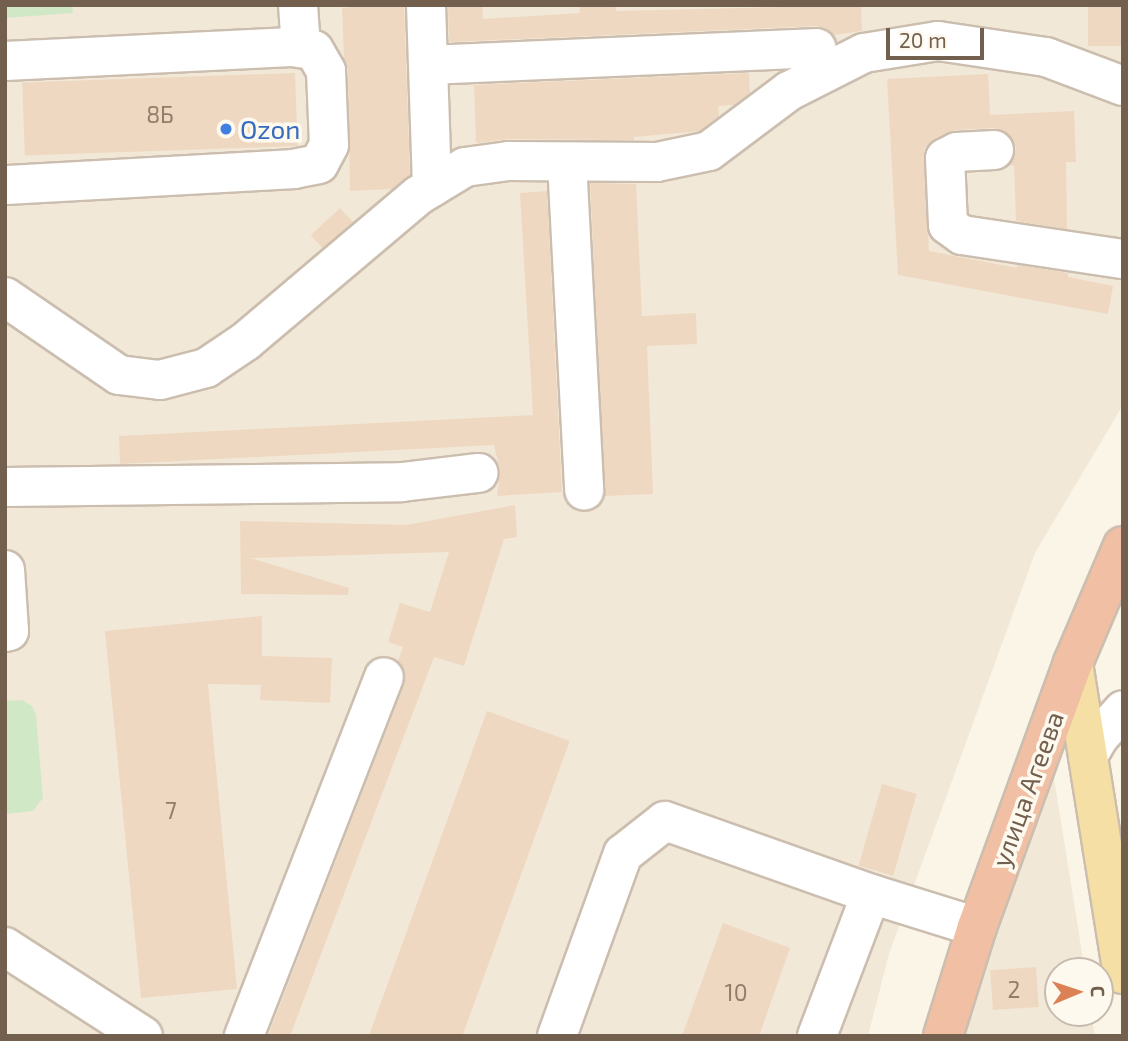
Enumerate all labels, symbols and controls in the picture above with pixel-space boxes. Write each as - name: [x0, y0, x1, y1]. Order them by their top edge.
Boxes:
- scale bar: [890, 14, 988, 58]
- text: 20 m: [899, 27, 947, 52]
- house number: 8Б: [146, 100, 174, 128]
- place label: Ozon: [240, 113, 300, 145]
- marker: Ozon: [218, 121, 234, 137]
- street label: улица Агеева: [984, 707, 1070, 871]
- house number: 7: [165, 796, 177, 824]
- north arrow: [1044, 957, 1114, 1027]
- house number: 2: [1008, 975, 1020, 1003]
- house number: 10: [724, 978, 748, 1006]
- text: С: [1087, 985, 1110, 997]

